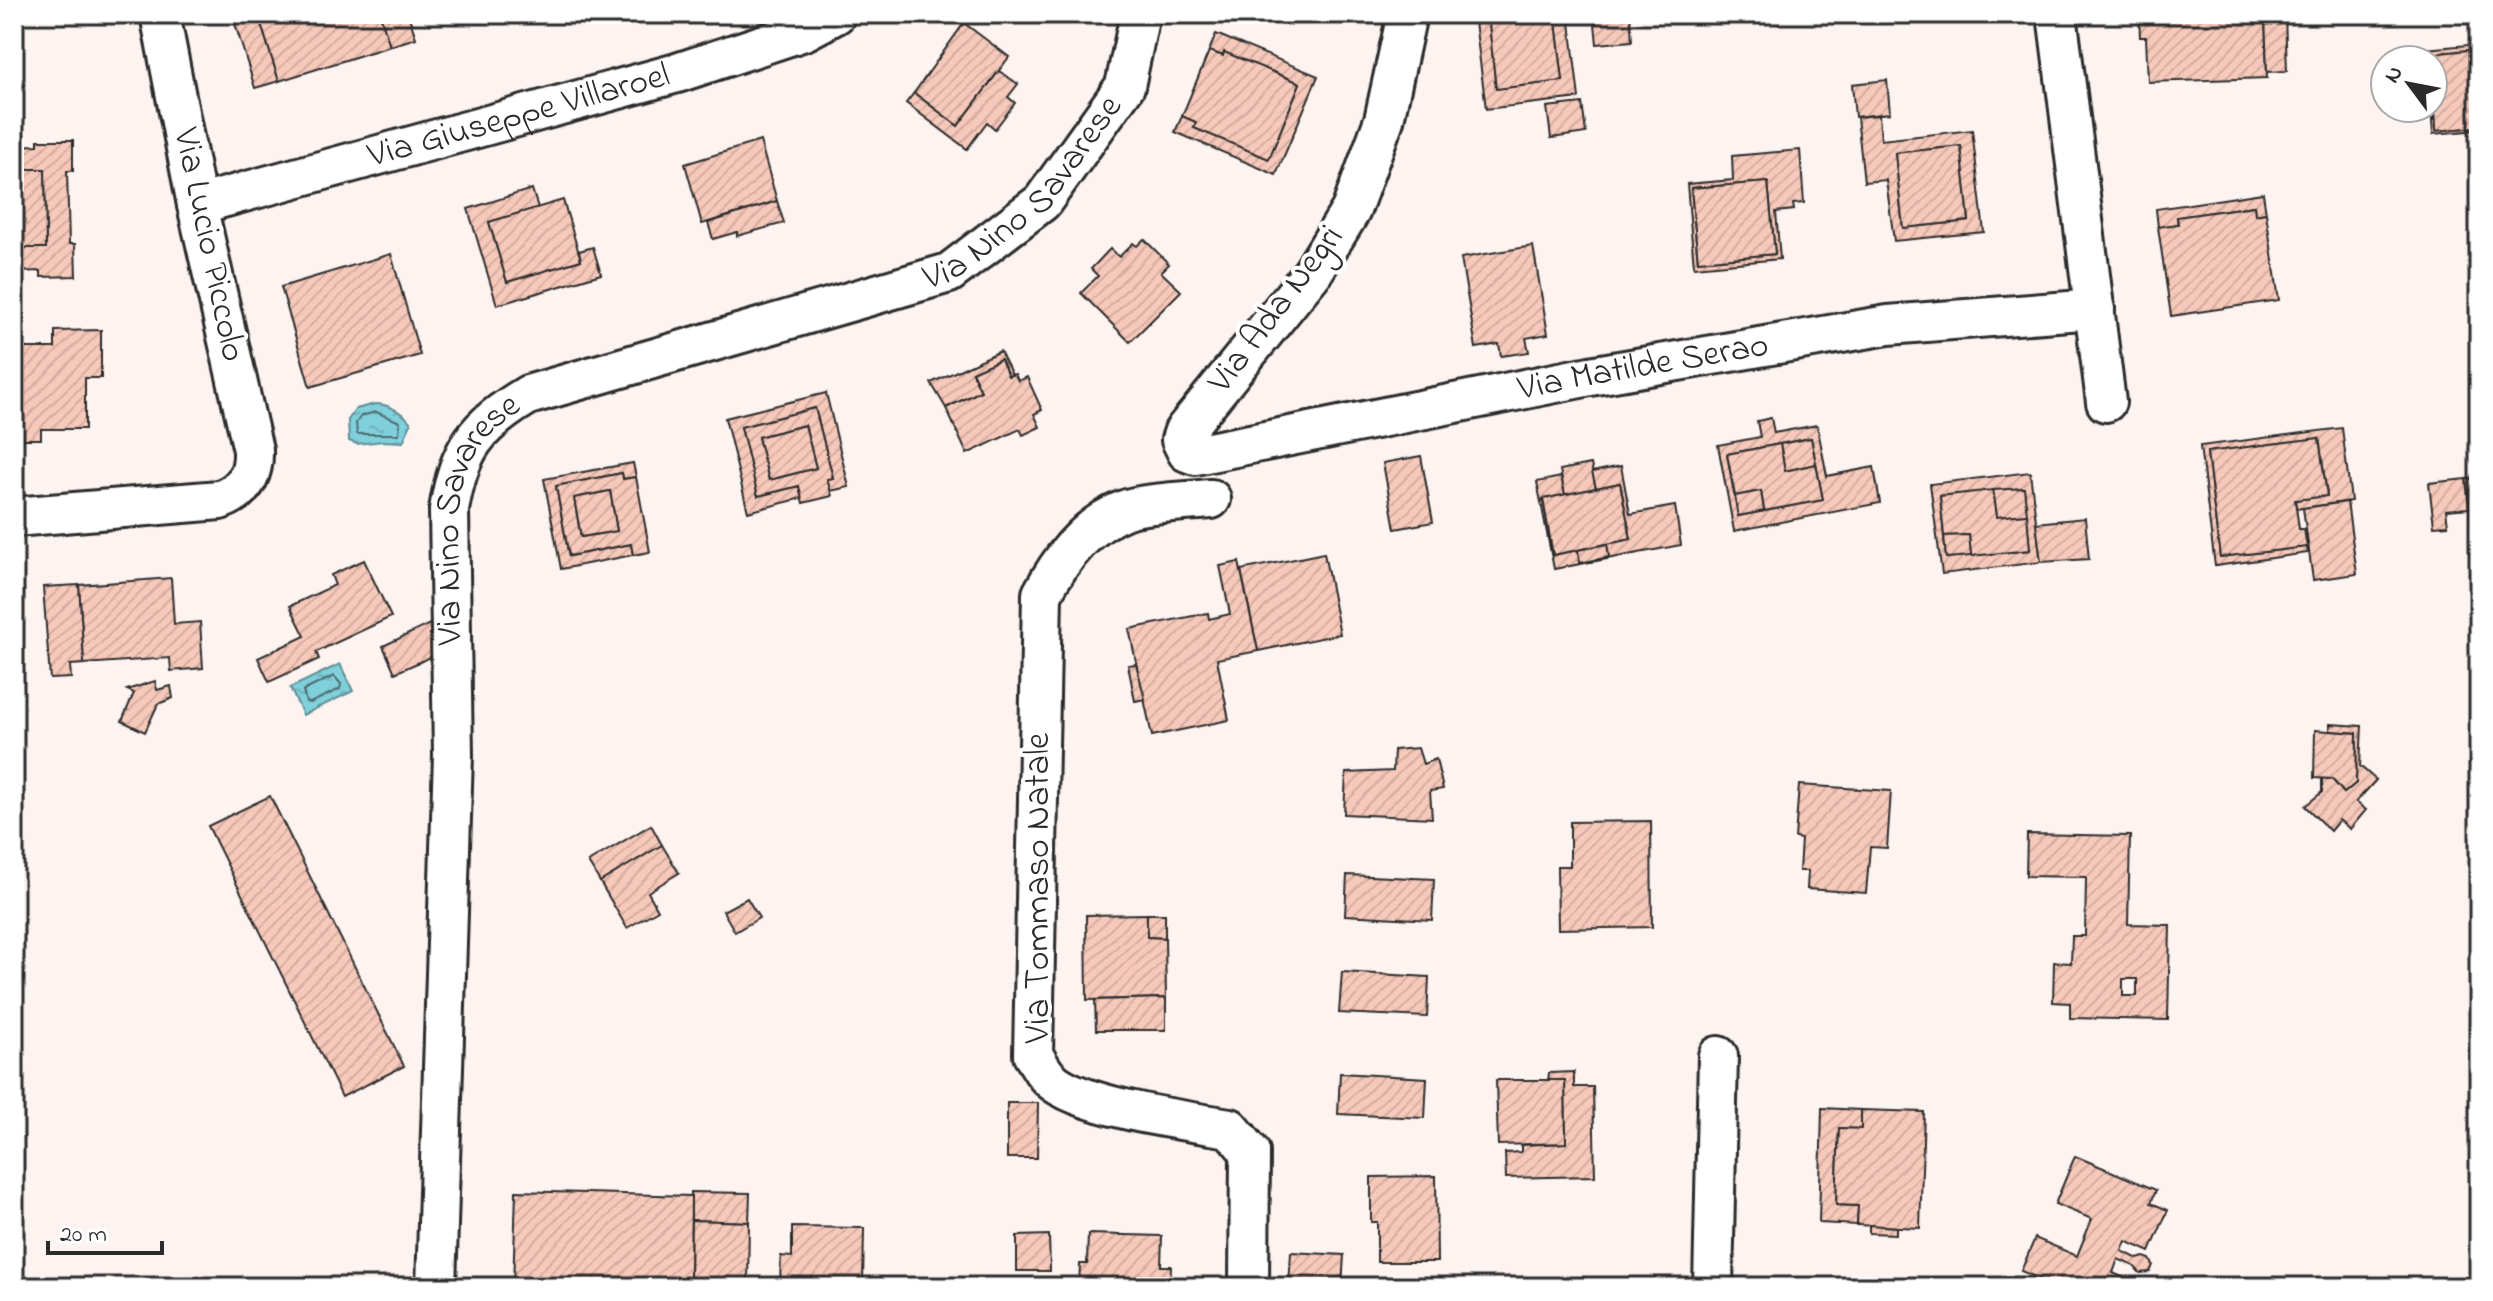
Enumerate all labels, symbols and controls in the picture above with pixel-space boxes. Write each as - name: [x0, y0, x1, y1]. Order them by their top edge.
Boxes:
- north arrow: [2369, 44, 2449, 124]
- street label: Via Giuseppe Villaroel: [361, 50, 676, 183]
- text: N: [2377, 60, 2412, 90]
- street label: Via Nino Savarese: [916, 84, 1137, 306]
- street label: Via Lucio Piccolo: [157, 123, 259, 367]
- street label: Via Ada Negri: [1195, 215, 1358, 406]
- street label: Via Matilde Serao: [1512, 319, 1773, 416]
- street label: Via Nino Savarese: [422, 380, 532, 647]
- street label: Via Tommaso Natale: [1013, 732, 1066, 1044]
- scale bar: [48, 1205, 162, 1255]
- text: 20 m: [60, 1218, 107, 1253]

